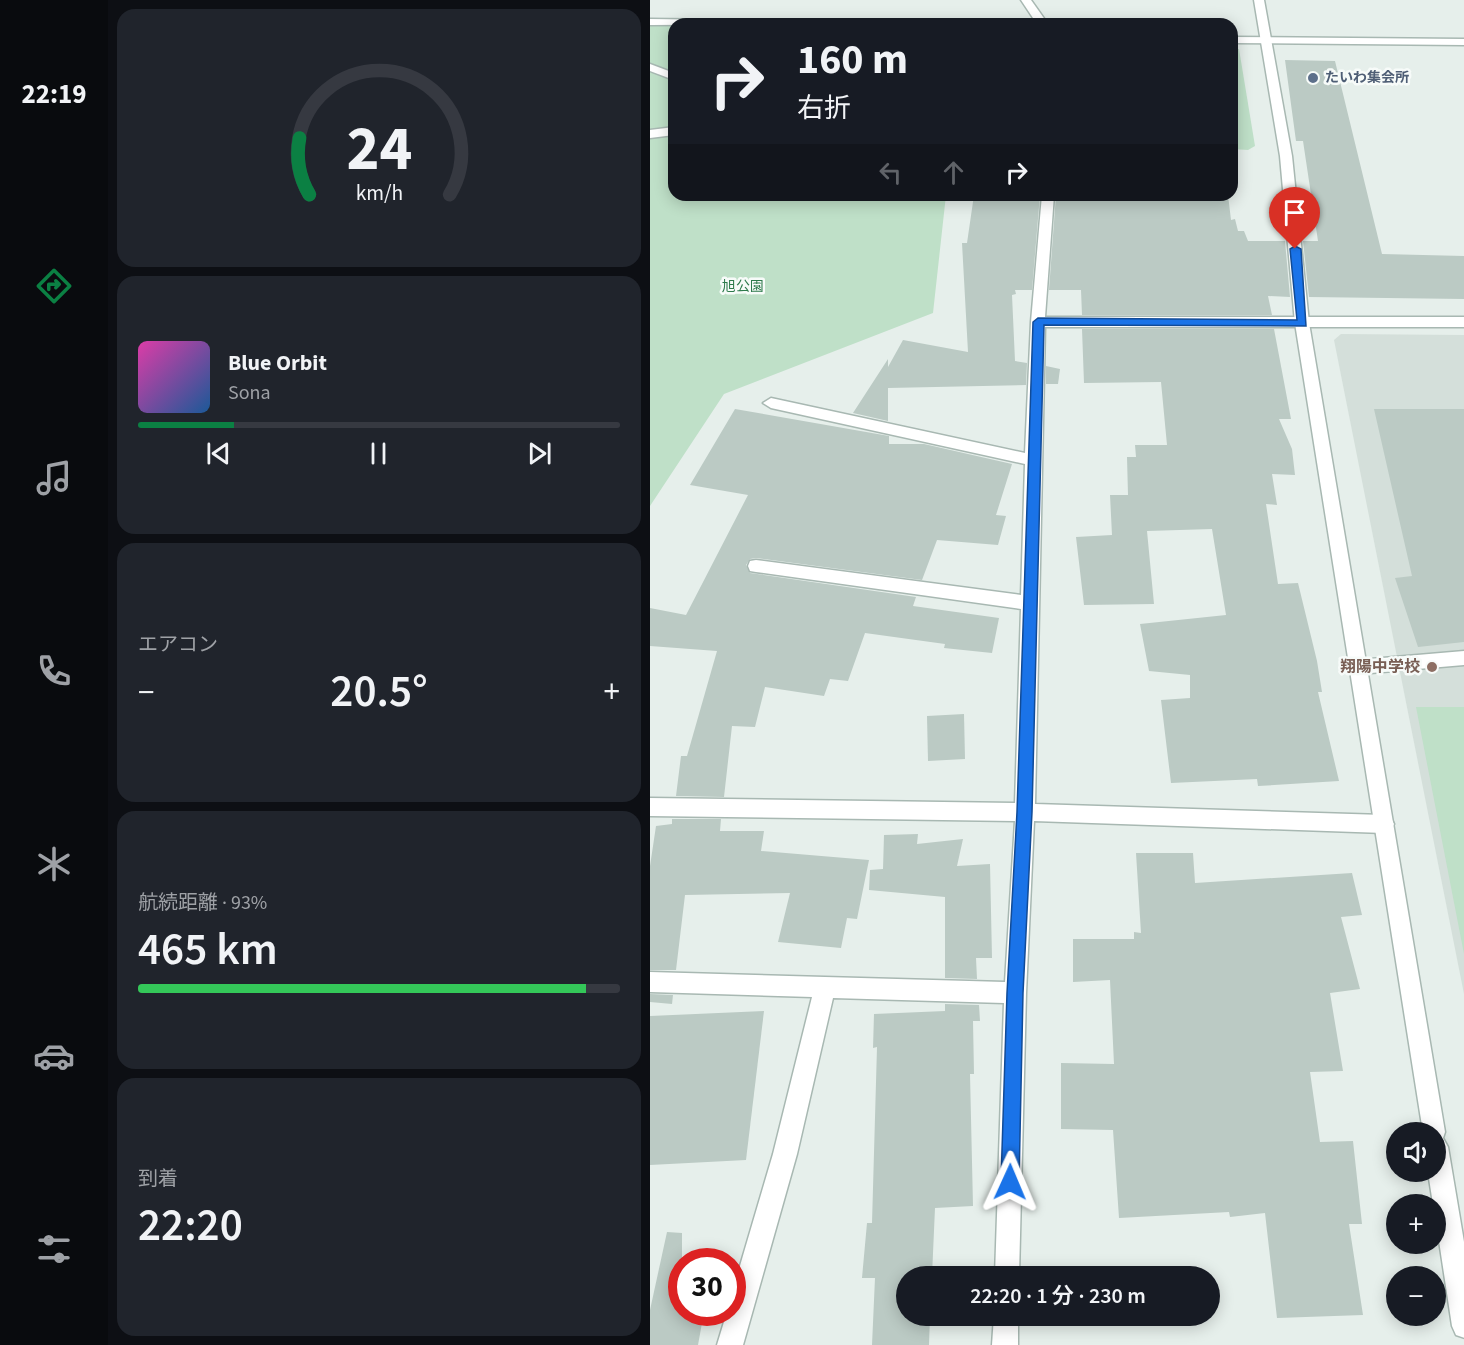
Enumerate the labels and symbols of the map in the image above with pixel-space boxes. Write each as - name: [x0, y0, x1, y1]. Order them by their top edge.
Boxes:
- place label: たいわ集会所: [1325, 68, 1409, 88]
- marker: たいわ集会所: [1306, 71, 1320, 85]
- pin: [1269, 187, 1320, 249]
- park label: 旭公園: [722, 277, 764, 297]
- place label: 翔陽中学校: [1340, 656, 1420, 678]
- marker: 翔陽中学校: [1425, 660, 1439, 674]
- position arrow: [978, 1150, 1042, 1214]
- speed limit sign: 30: [668, 1248, 746, 1326]

